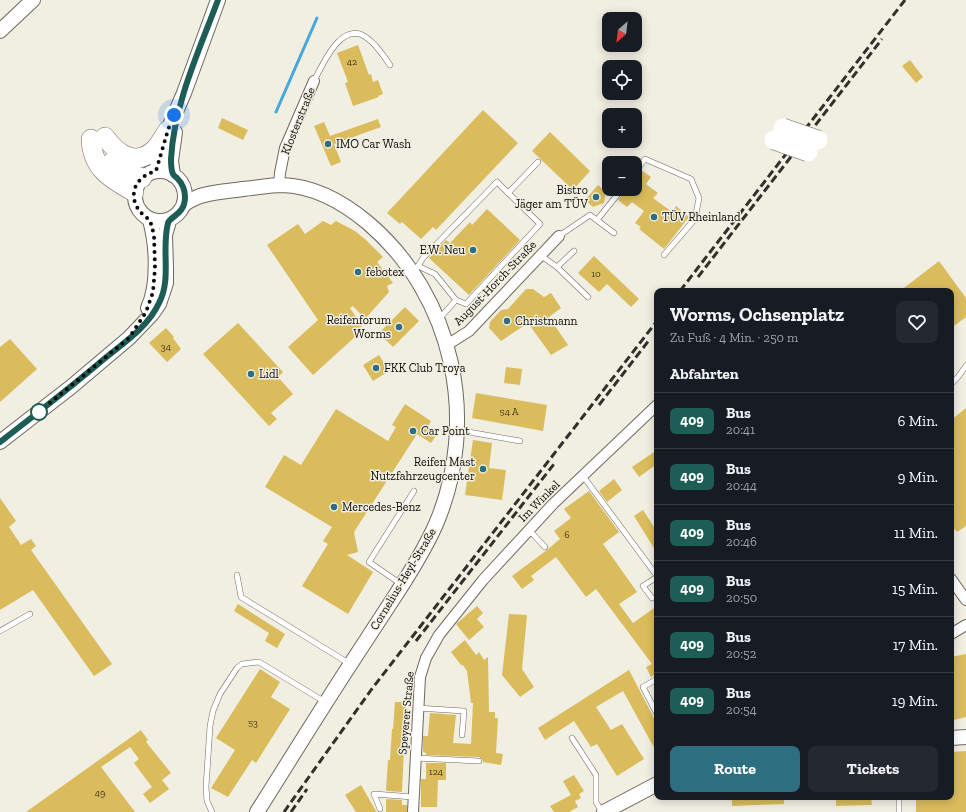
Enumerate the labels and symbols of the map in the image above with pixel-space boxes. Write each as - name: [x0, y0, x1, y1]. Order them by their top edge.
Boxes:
- north arrow: [602, 12, 642, 52]
- house number: 42: [347, 56, 357, 68]
- street label: Klosterstraße: [278, 85, 318, 157]
- your location: [164, 105, 184, 125]
- place label: IMO Car Wash: [336, 137, 411, 151]
- marker: IMO Car Wash: [323, 139, 333, 149]
- place label: Bistro Jäger am TÜV: [515, 183, 588, 211]
- marker: Bistro Jäger am TÜV: [591, 192, 601, 202]
- place label: TÜV Rheinland: [662, 210, 741, 224]
- marker: TÜV Rheinland: [649, 212, 659, 222]
- street label: August-Horch-Straße: [451, 237, 539, 328]
- place label: E.W. Neu: [420, 243, 465, 257]
- marker: E.W. Neu: [468, 245, 478, 255]
- place label: febotex: [366, 265, 404, 279]
- marker: febotex: [353, 267, 363, 277]
- house number: 10: [591, 268, 601, 280]
- place label: Reifenforum Worms: [326, 313, 392, 341]
- place label: Christmann: [515, 314, 578, 328]
- marker: Christmann: [502, 316, 512, 326]
- marker: Reifenforum Worms: [394, 322, 404, 332]
- house number: 34: [161, 341, 172, 353]
- place label: FKK Club Troya: [384, 361, 466, 375]
- marker: FKK Club Troya: [371, 363, 381, 373]
- place label: Lidl: [259, 367, 279, 381]
- marker: Lidl: [246, 369, 256, 379]
- unlabelled marker: [30, 403, 48, 421]
- house number: 54 A: [500, 406, 519, 418]
- place label: Car Point: [421, 424, 470, 438]
- marker: Car Point: [408, 426, 418, 436]
- place label: Reifen Mast Nutzfahrzeugcenter: [371, 455, 476, 483]
- marker: Reifen Mast Nutzfahrzeugcenter: [478, 464, 488, 474]
- street label: Im Winkel: [515, 477, 563, 525]
- place label: Mercedes-Benz: [342, 500, 421, 514]
- marker: Mercedes-Benz: [329, 502, 339, 512]
- street label: Cornelius-Heyl-Straße: [367, 525, 439, 632]
- house number: 6: [564, 529, 570, 541]
- street label: Speyerer Straße: [395, 670, 417, 755]
- house number: 53: [248, 717, 258, 729]
- house number: 124: [429, 766, 444, 778]
- house number: 49: [95, 787, 105, 799]

